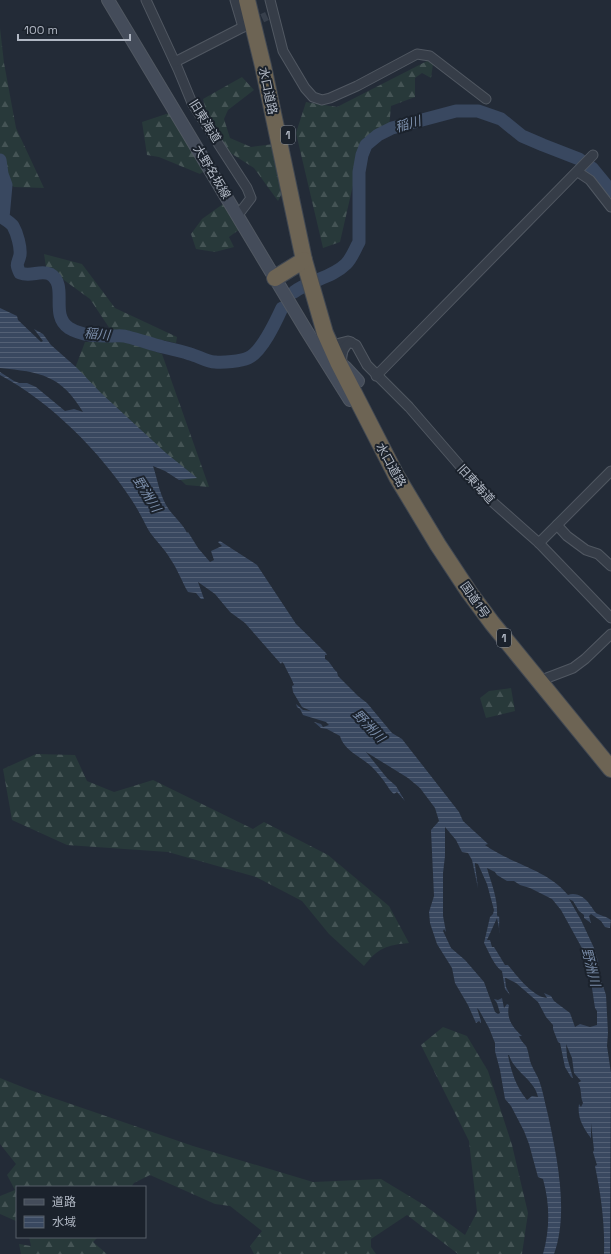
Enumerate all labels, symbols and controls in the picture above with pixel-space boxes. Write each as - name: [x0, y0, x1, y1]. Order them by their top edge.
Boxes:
- scale bar: [18, 16, 130, 42]
- text: 100 m: [24, 22, 58, 38]
- street label: 水口道路: [255, 66, 281, 116]
- street label: 旧東海道: [185, 96, 225, 146]
- water label: 稲川: [393, 112, 425, 136]
- road number: 1: [281, 126, 295, 144]
- street label: 大野名坂線: [190, 142, 234, 202]
- water label: 稲川: [83, 324, 113, 344]
- street label: 水口道路: [372, 440, 410, 490]
- street label: 旧東海道: [454, 461, 498, 507]
- water label: 野洲川: [129, 473, 166, 517]
- street label: 国道1号: [457, 579, 493, 621]
- road number: 1: [497, 629, 511, 647]
- water label: 野洲川: [349, 706, 390, 747]
- water label: 野洲川: [578, 946, 604, 990]
- legend: [16, 1186, 146, 1238]
- text: 道路: [52, 1194, 76, 1210]
- text: 水域: [52, 1214, 76, 1230]

